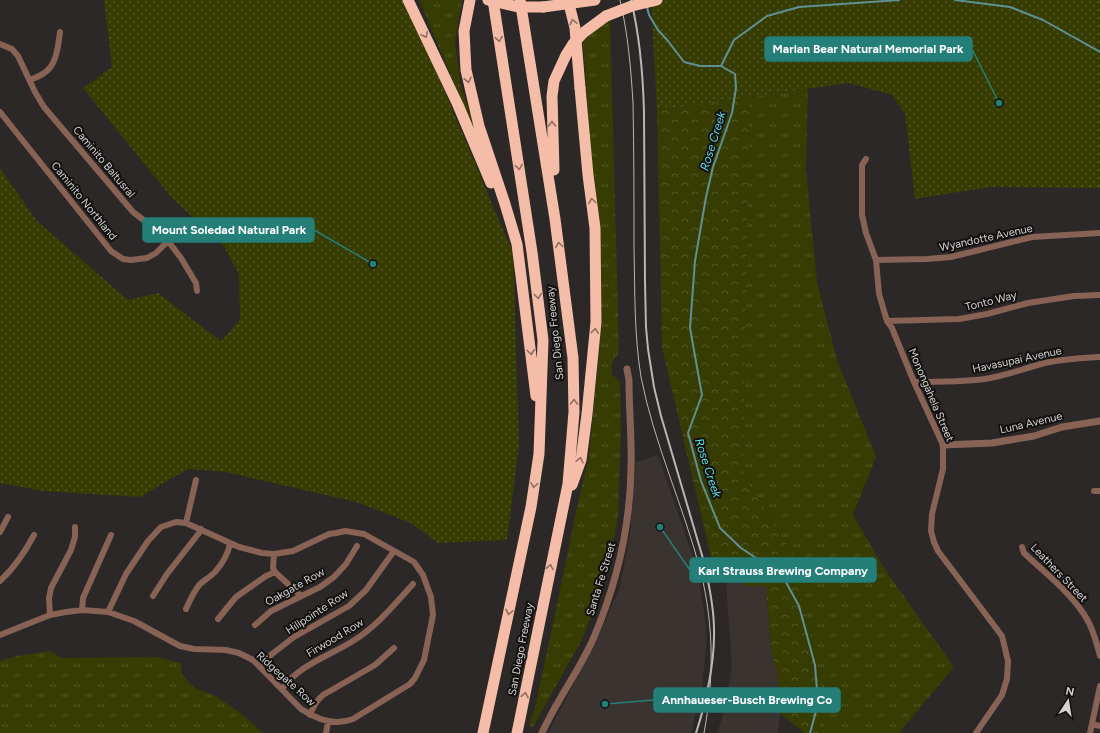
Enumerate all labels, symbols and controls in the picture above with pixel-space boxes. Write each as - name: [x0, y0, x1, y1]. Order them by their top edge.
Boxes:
- one-way arrow: [570, 19, 578, 25]
- one-way arrow: [420, 31, 428, 39]
- one-way arrow: [494, 35, 503, 42]
- callout: Marian Bear Natural Memorial Park: [765, 37, 972, 61]
- text: Marian Bear Natural Memorial Park: [772, 42, 964, 56]
- one-way arrow: [464, 77, 472, 83]
- water label: Rose Creek: [697, 109, 729, 172]
- one-way arrow: [548, 121, 556, 127]
- street label: Caminito Baltusral: [70, 124, 138, 200]
- street label: Caminito Northland: [48, 159, 120, 243]
- one-way arrow: [514, 164, 523, 170]
- one-way arrow: [588, 198, 597, 204]
- callout: Mount Soledad Natural Park: [143, 218, 314, 242]
- street label: Wyandotte Avenue: [938, 222, 1034, 254]
- text: Mount Soledad Natural Park: [152, 223, 307, 237]
- one-way arrow: [555, 242, 564, 248]
- street label: San Diego Freeway: [544, 285, 566, 380]
- street label: Tonto Way: [964, 288, 1018, 314]
- one-way arrow: [533, 293, 542, 299]
- one-way arrow: [590, 328, 599, 334]
- street label: Havasupai Avenue: [971, 344, 1063, 376]
- street label: Monongahela Street: [905, 346, 957, 444]
- one-way arrow: [526, 349, 535, 355]
- one-way arrow: [570, 399, 578, 405]
- street label: Luna Avenue: [999, 410, 1063, 436]
- water label: Rose Creek: [692, 437, 724, 500]
- one-way arrow: [575, 457, 584, 464]
- one-way arrow: [530, 482, 539, 488]
- street label: Santa Fe Street: [584, 541, 618, 617]
- street label: Leathers Street: [1028, 541, 1090, 605]
- callout: Karl Strauss Brewing Company: [690, 558, 876, 582]
- one-way arrow: [546, 564, 554, 570]
- text: Karl Strauss Brewing Company: [698, 564, 868, 578]
- street label: Oakgate Row: [263, 565, 327, 609]
- street label: Hillpointe Row: [283, 587, 351, 637]
- street label: San Diego Freeway: [506, 601, 536, 696]
- one-way arrow: [505, 609, 514, 616]
- street label: Firwood Row: [304, 616, 366, 660]
- street label: Ridgegate Row: [254, 649, 318, 709]
- north arrow: [1048, 681, 1088, 721]
- text: N: [1064, 684, 1075, 699]
- callout: Annhaueser-Busch Brewing Co: [654, 688, 840, 712]
- one-way arrow: [520, 692, 529, 698]
- text: Annhaueser-Busch Brewing Co: [662, 693, 832, 707]

